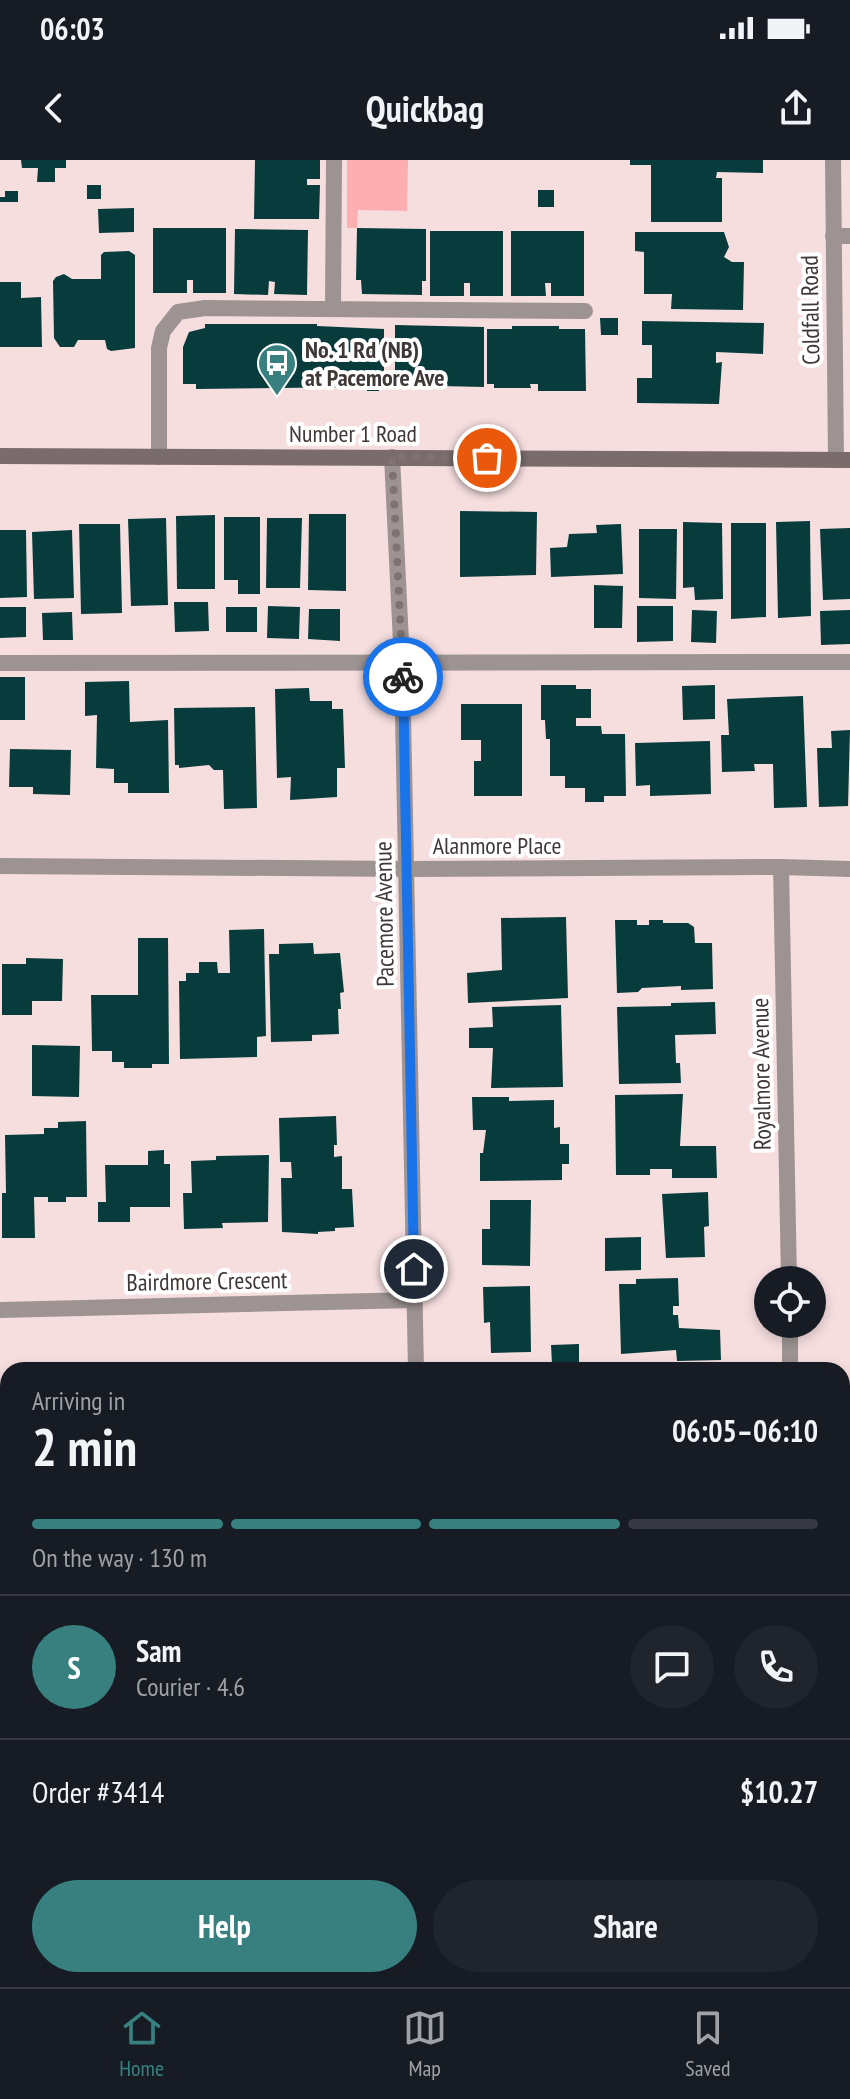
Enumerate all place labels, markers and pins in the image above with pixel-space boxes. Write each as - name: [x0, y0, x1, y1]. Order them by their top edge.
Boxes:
- place label: No. 1 Rd (NB) at Pacemore Ave: [305, 334, 445, 393]
- bus stop icon: No. 1 Rd (NB) at Pacemore Ave: [256, 342, 298, 397]
- pin: [453, 424, 521, 492]
- pin: [380, 1235, 448, 1303]

